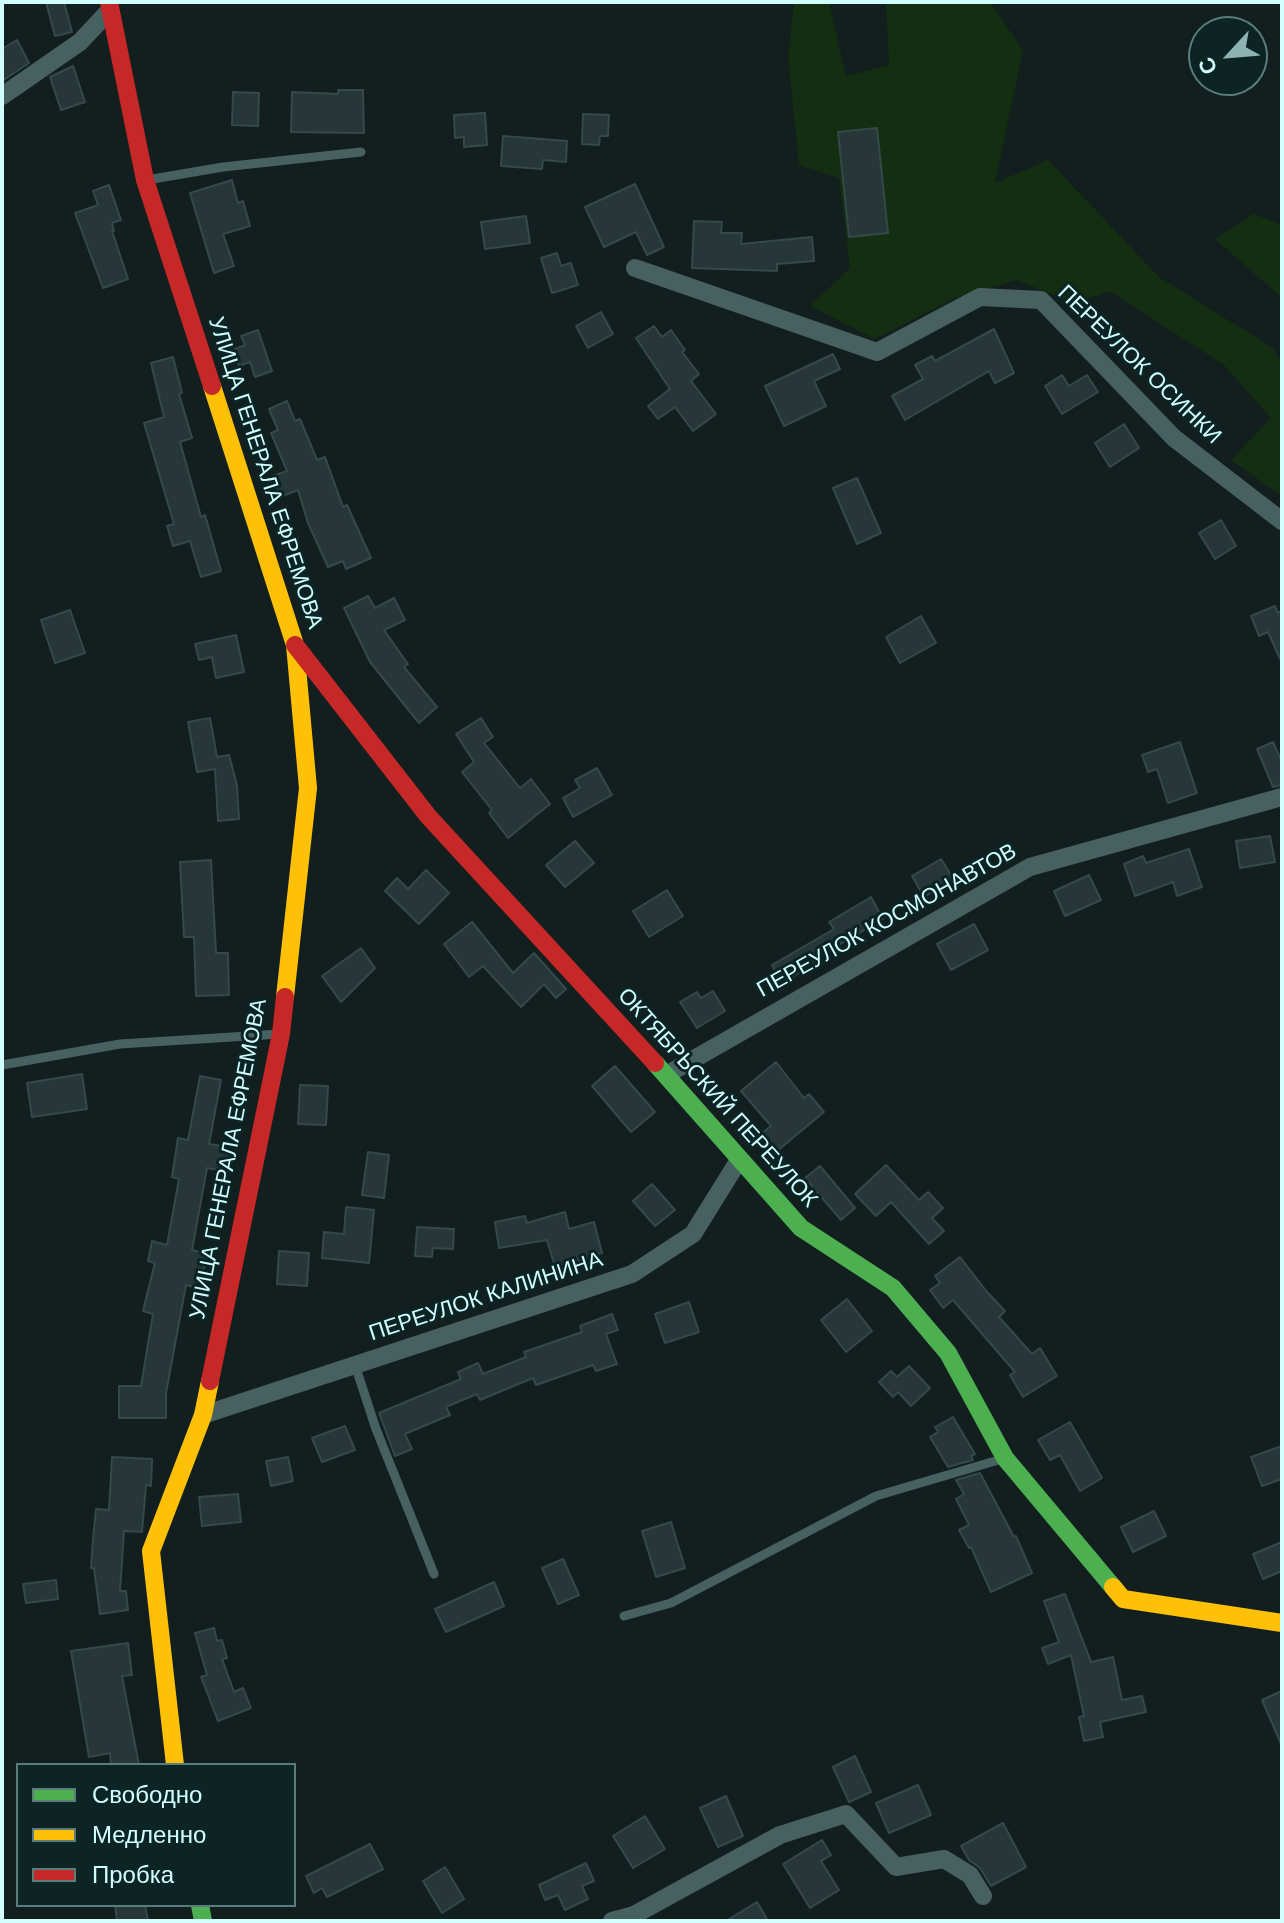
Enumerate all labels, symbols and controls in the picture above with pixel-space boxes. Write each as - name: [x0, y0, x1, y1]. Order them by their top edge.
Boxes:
- north arrow: [1188, 16, 1268, 96]
- text: С: [1193, 53, 1222, 78]
- street label: ПЕРЕУЛОК ОСИНКИ: [1052, 280, 1226, 450]
- street label: УЛИЦА ГЕНЕРАЛА ЕФРЕМОВА: [202, 314, 328, 632]
- street label: ПЕРЕУЛОК КОСМОНАВТОВ: [753, 839, 1021, 1003]
- street label: ОКТЯБРЬСКИЙ ПЕРЕУЛОК: [612, 983, 822, 1213]
- street label: УЛИЦА ГЕНЕРАЛА ЕФРЕМОВА: [185, 996, 273, 1322]
- street label: ПЕРЕУЛОК КАЛИНИНА: [366, 1247, 606, 1347]
- legend: [16, 1763, 296, 1907]
- text: Свободно: [92, 1781, 202, 1808]
- text: Медленно: [92, 1821, 206, 1848]
- text: Пробка: [92, 1861, 174, 1888]

